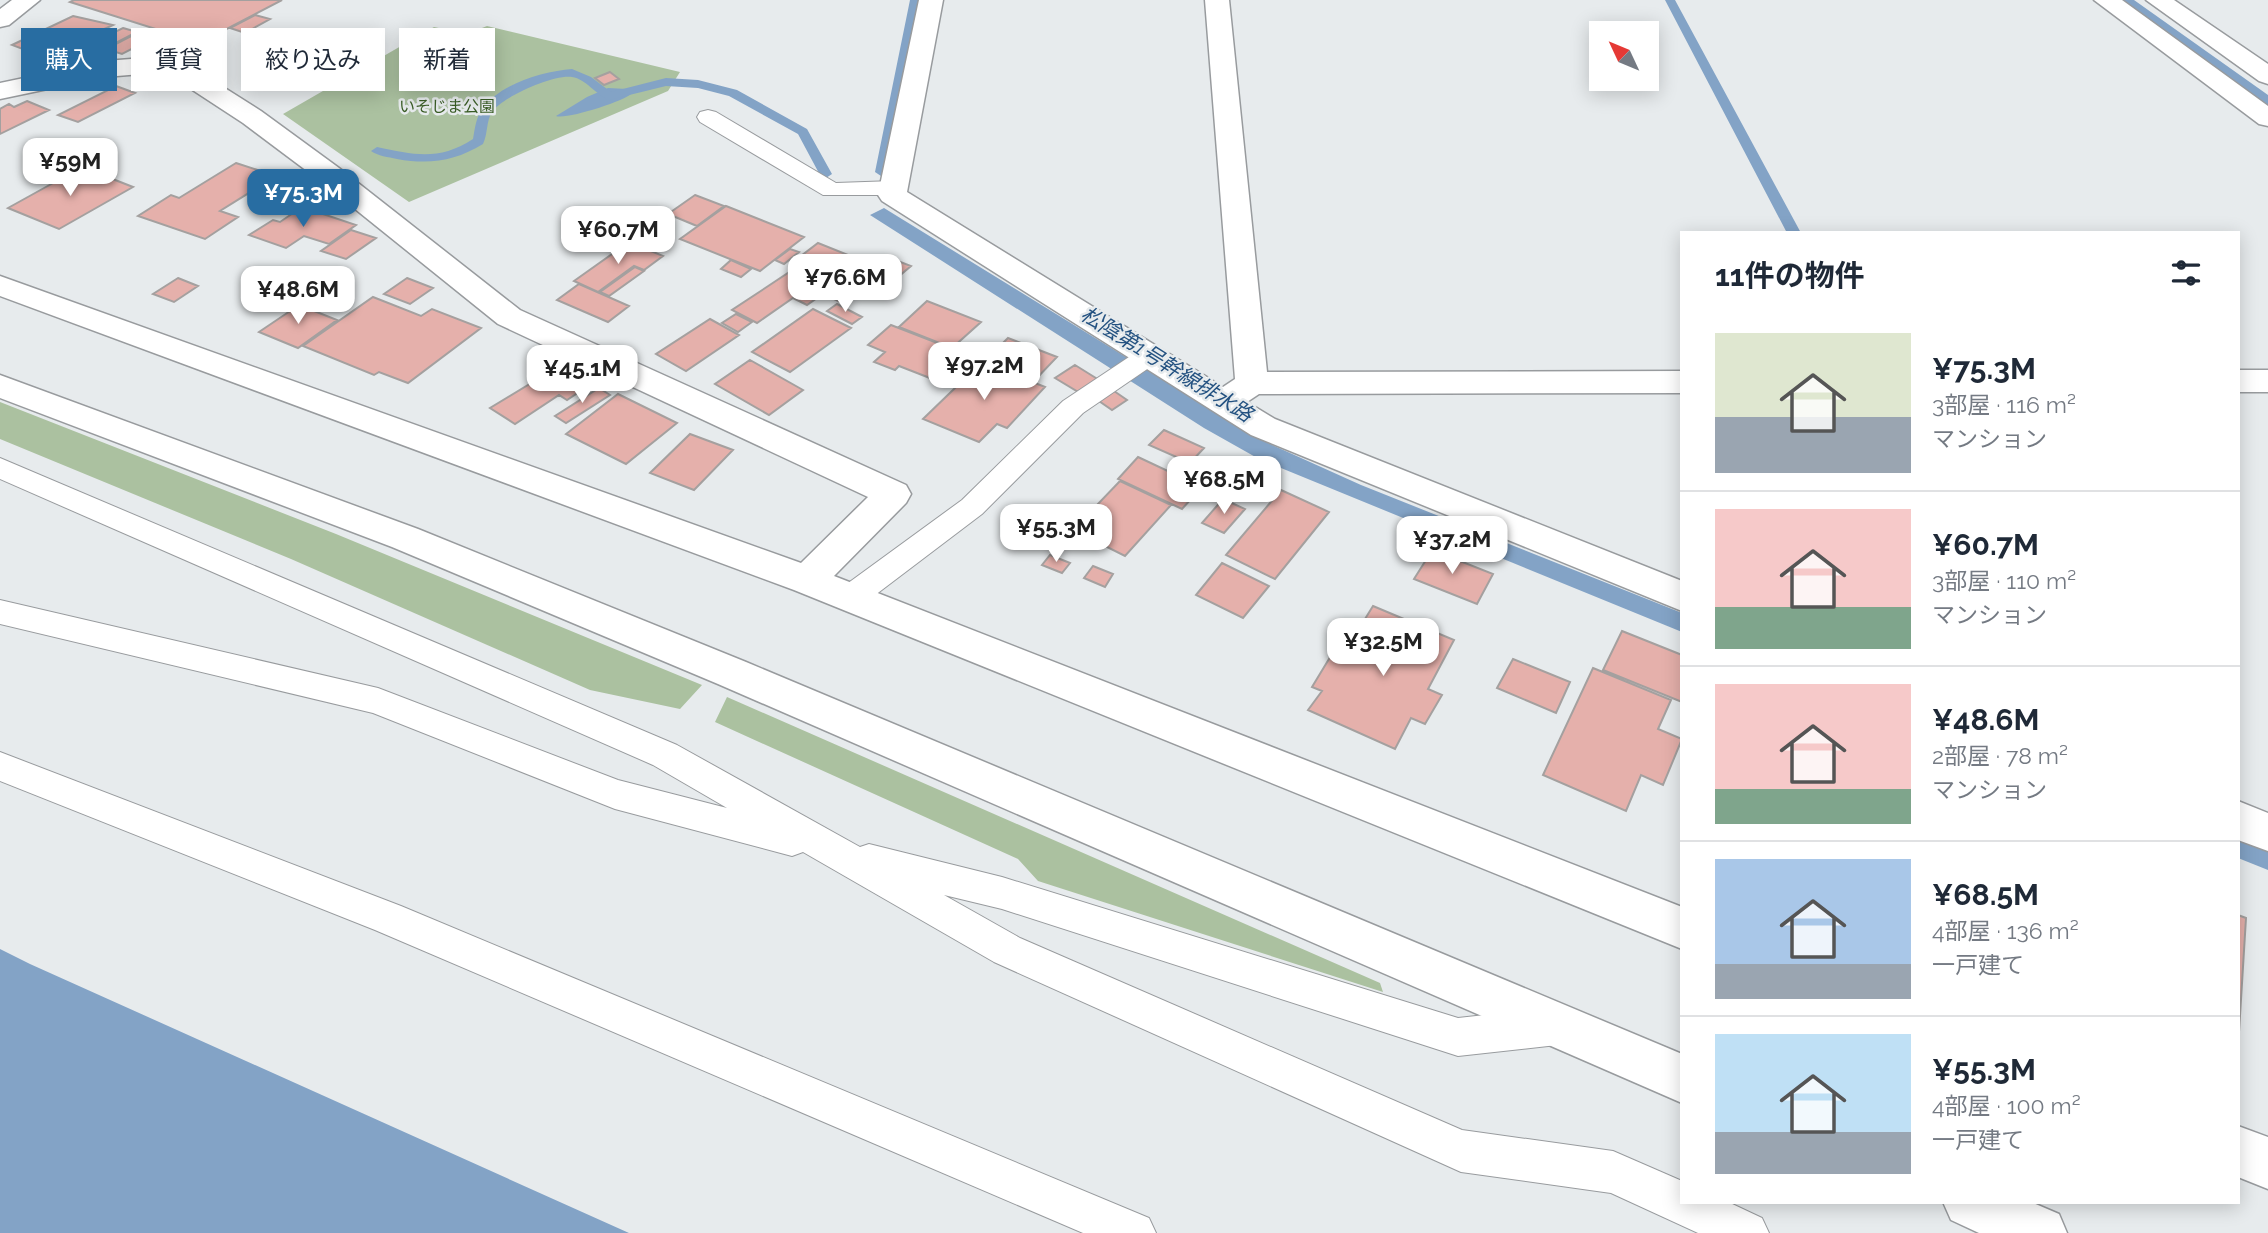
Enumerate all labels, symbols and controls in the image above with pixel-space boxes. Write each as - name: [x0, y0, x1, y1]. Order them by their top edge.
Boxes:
- north arrow: [1589, 21, 1659, 91]
- map controls: [1589, 21, 1659, 91]
- chip: 購入: [21, 28, 117, 91]
- chip: 賃貸: [131, 28, 227, 91]
- chip: 絞り込み: [241, 28, 385, 91]
- chip: 新着: [399, 28, 495, 91]
- park label: いそじま公園: [399, 97, 495, 116]
- pin: ¥59M: [29, 138, 111, 198]
- text: ¥59M: [39, 147, 101, 174]
- pin: ¥75.3M: [246, 170, 360, 229]
- text: ¥75.3M: [263, 178, 343, 205]
- pin: ¥60.7M: [561, 206, 675, 266]
- text: ¥60.7M: [577, 215, 659, 242]
- pin: ¥76.6M: [788, 254, 902, 314]
- icon: filters: [2167, 254, 2205, 292]
- text: 11件の物件: [1715, 258, 1865, 293]
- text: ¥76.6M: [804, 263, 886, 290]
- pin: ¥48.6M: [241, 266, 355, 326]
- text: ¥48.6M: [257, 275, 339, 302]
- water label: 松陰第1号幹線排水路: [1077, 301, 1259, 428]
- pin: ¥97.2M: [927, 342, 1041, 402]
- pin: ¥45.1M: [525, 346, 639, 405]
- text: ¥97.2M: [944, 351, 1024, 378]
- text: ¥75.3M: [1932, 351, 2036, 386]
- text: ¥45.1M: [543, 354, 621, 381]
- icon: home: [1771, 361, 1855, 445]
- text: 3部屋 · 116 m²: [1932, 391, 2076, 418]
- text: マンション: [1932, 425, 2047, 452]
- pin: ¥68.5M: [1167, 456, 1281, 516]
- text: ¥68.5M: [1183, 465, 1265, 492]
- pin: ¥55.3M: [999, 504, 1113, 564]
- text: ¥55.3M: [1016, 513, 1096, 540]
- pin: ¥37.2M: [1395, 516, 1509, 576]
- text: ¥37.2M: [1413, 525, 1491, 552]
- text: ¥60.7M: [1932, 527, 2039, 562]
- icon: home: [1771, 537, 1855, 621]
- text: 3部屋 · 110 m²: [1932, 567, 2076, 594]
- text: マンション: [1932, 601, 2047, 628]
- pin: ¥32.5M: [1326, 618, 1440, 678]
- text: ¥32.5M: [1343, 627, 1423, 654]
- text: ¥48.6M: [1932, 702, 2040, 737]
- icon: home: [1771, 712, 1855, 796]
- text: 2部屋 · 78 m²: [1932, 742, 2068, 769]
- text: マンション: [1932, 776, 2047, 803]
- text: ¥68.5M: [1932, 877, 2039, 912]
- icon: home: [1771, 887, 1855, 971]
- text: 4部屋 · 136 m²: [1932, 917, 2079, 944]
- text: 一戸建て: [1932, 951, 2024, 978]
- text: ¥55.3M: [1932, 1052, 2036, 1087]
- icon: home: [1771, 1062, 1855, 1146]
- text: 4部屋 · 100 m²: [1932, 1092, 2081, 1119]
- text: 一戸建て: [1932, 1126, 2024, 1153]

